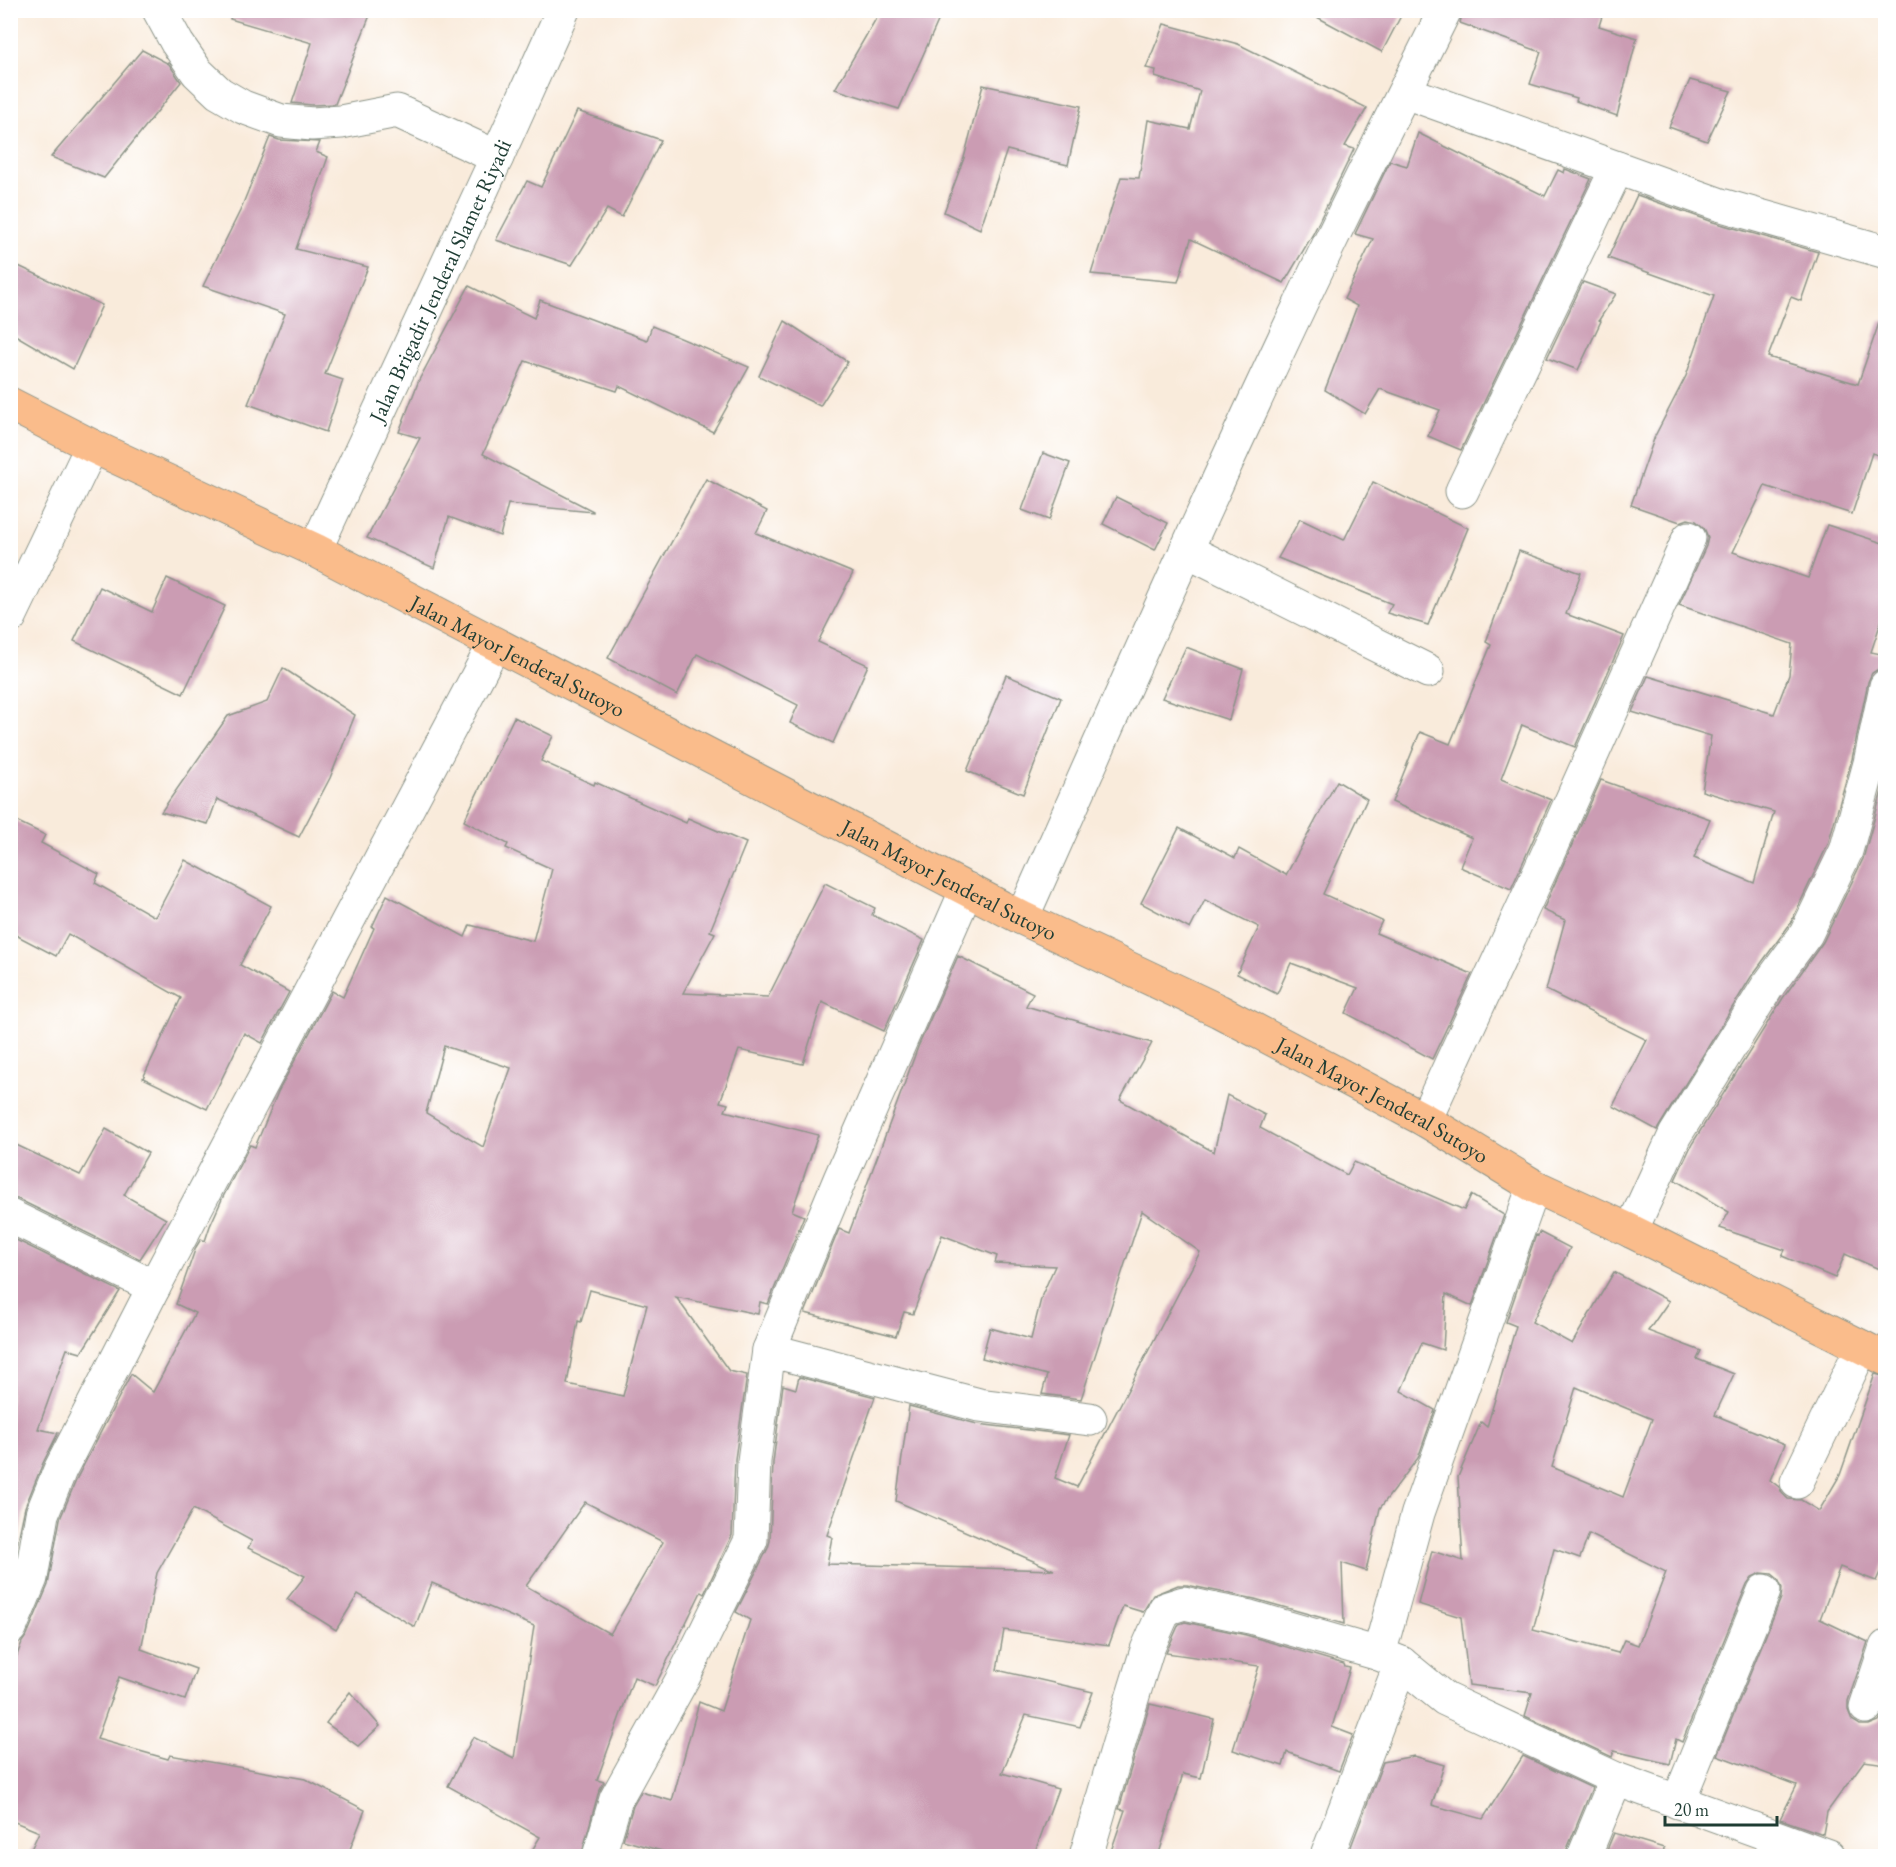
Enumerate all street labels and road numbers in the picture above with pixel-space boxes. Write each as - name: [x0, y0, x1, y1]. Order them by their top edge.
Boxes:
- street label: Jalan Brigadir Jenderal Slamet Riyadi: [361, 134, 518, 429]
- street label: Jalan Mayor Jenderal Sutoyo: [404, 587, 630, 724]
- street label: Jalan Mayor Jenderal Sutoyo: [835, 812, 1062, 947]
- street label: Jalan Mayor Jenderal Sutoyo: [1269, 1029, 1494, 1170]

